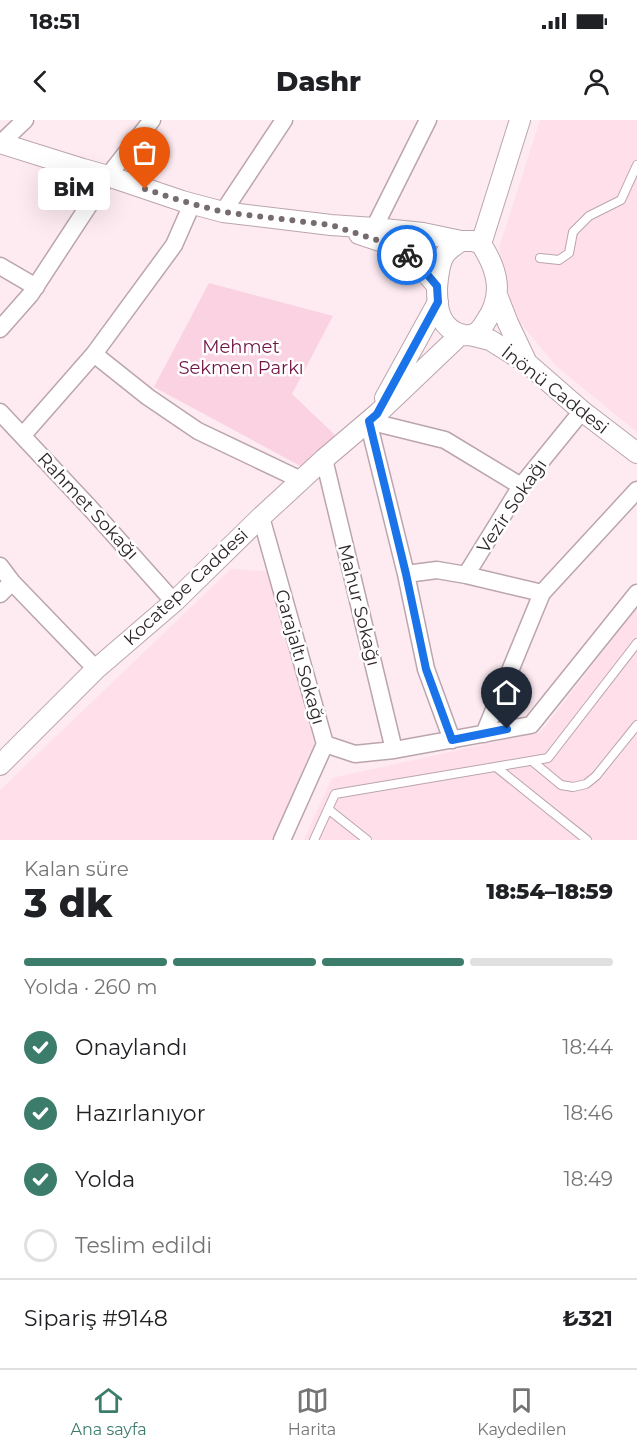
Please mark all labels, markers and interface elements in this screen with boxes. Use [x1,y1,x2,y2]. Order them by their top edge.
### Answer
text: 18:51 [30,8,81,35]
icon: back [24,65,57,98]
text: Dashr [276,65,361,98]
icon: person [580,65,613,98]
pin [119,127,170,189]
icon: bag [128,136,161,169]
callout: BİM [37,168,109,210]
text: BİM [53,177,95,201]
courier [377,225,437,285]
icon: bike [391,239,424,272]
park label: Mehmet Sekmen Parkı [178,336,304,379]
street label: İnönü Caddesi [497,341,613,439]
street label: Rahmet Sokağı [33,448,143,564]
street label: Vezir Sokağı [472,455,552,557]
street label: Kocatepe Caddesi [119,524,253,650]
street label: Mahur Sokağı [333,542,385,668]
street label: Garajaltı Sokağı [270,587,330,727]
pin [481,667,532,729]
icon: home [490,676,523,709]
text: Kalan süre [24,857,129,881]
text: 18:54–18:59 [486,878,613,905]
text: 3 dk [24,879,113,927]
text: Yolda · 260 m [24,975,158,999]
icon: check [24,1031,57,1064]
text: Onaylandı [75,1034,187,1061]
text: 18:44 [562,1035,613,1059]
icon: check [24,1097,57,1130]
text: Hazırlanıyor [75,1100,205,1127]
text: 18:46 [563,1101,613,1125]
icon: check [24,1163,57,1196]
text: Yolda [75,1166,135,1193]
text: 18:49 [564,1167,613,1191]
text: Teslim edildi [75,1232,212,1259]
text: Sipariş #9148 [24,1305,168,1332]
text: ₺321 [562,1305,613,1332]
tab: Ana sayfa [71,1384,147,1439]
tab: Harita [288,1384,336,1439]
tab: Kaydedilen [477,1384,566,1439]

